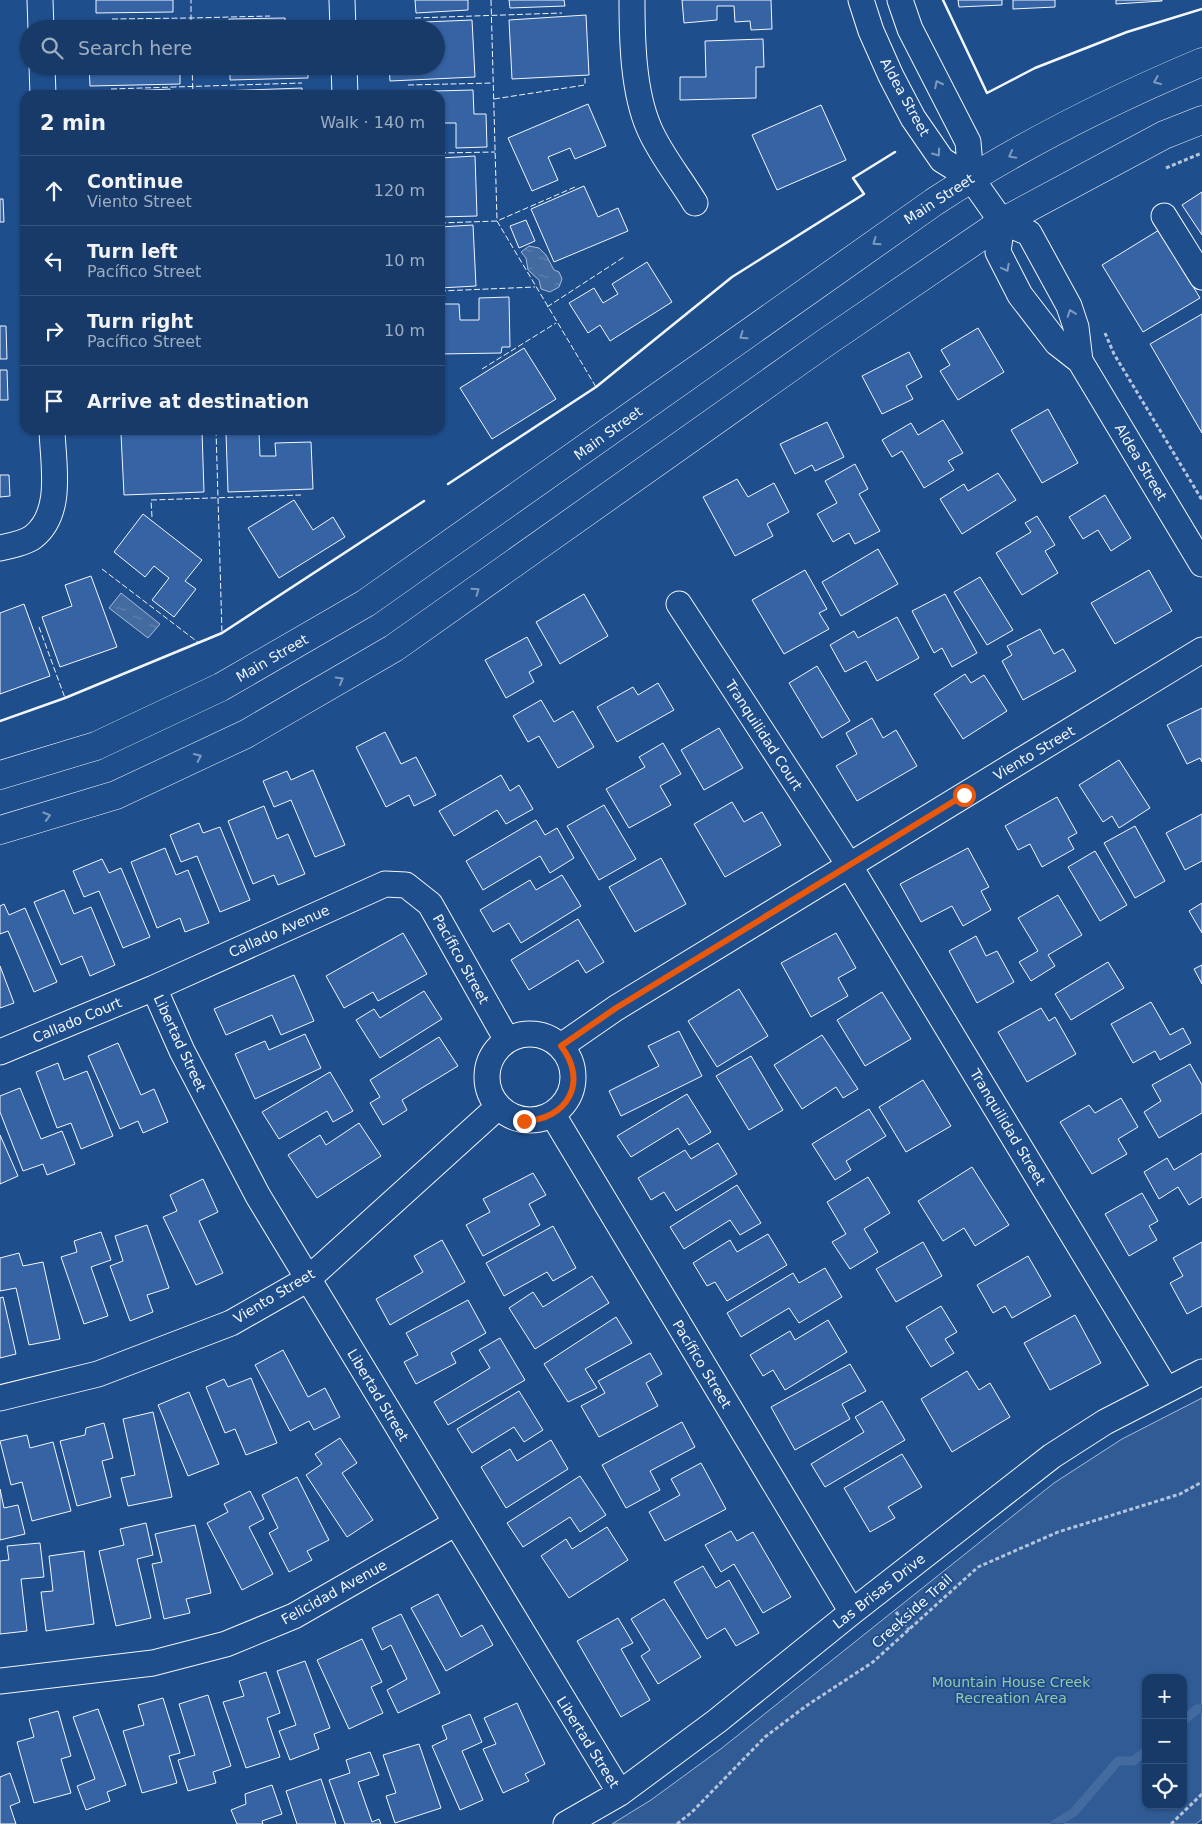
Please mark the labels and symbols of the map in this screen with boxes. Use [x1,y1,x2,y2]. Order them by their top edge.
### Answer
street label: Aldea Street [877,55,933,139]
one-way arrow [1153,75,1162,85]
one-way arrow [934,80,944,89]
one-way arrow [931,147,940,157]
one-way arrow [1009,149,1018,159]
street label: Main Street [901,170,978,228]
one-way arrow [872,236,882,245]
one-way arrow [1000,263,1010,272]
one-way arrow [1067,309,1077,318]
one-way arrow [739,330,749,339]
street label: Main Street [571,403,646,463]
street label: Aldea Street [1112,421,1170,504]
one-way arrow [471,588,480,597]
street label: Main Street [233,631,311,685]
one-way arrow [335,676,344,686]
street label: Tranquilidad Court [722,676,806,794]
street label: Viento Street [991,722,1078,783]
one-way arrow [192,753,201,763]
route start [953,784,976,807]
one-way arrow [42,812,50,822]
street label: Callado Avenue [226,902,332,960]
street label: Pacífico Street [430,911,492,1007]
street label: Libertad Street [151,992,210,1094]
street label: Callado Court [30,994,124,1046]
street label: Tranquilidad Street [967,1065,1049,1188]
route end [513,1110,536,1133]
street label: Viento Street [231,1265,318,1326]
street label: Pacífico Street [669,1317,735,1411]
street label: Libertad Street [344,1346,412,1445]
street label: Las Brisas Drive [830,1550,928,1632]
street label: Felicidad Avenue [278,1556,390,1628]
street label: Creekside Trail [869,1571,955,1651]
park label: Mountain House Creek Recreation Area [932,1674,1091,1706]
street label: Libertad Street [553,1693,623,1791]

